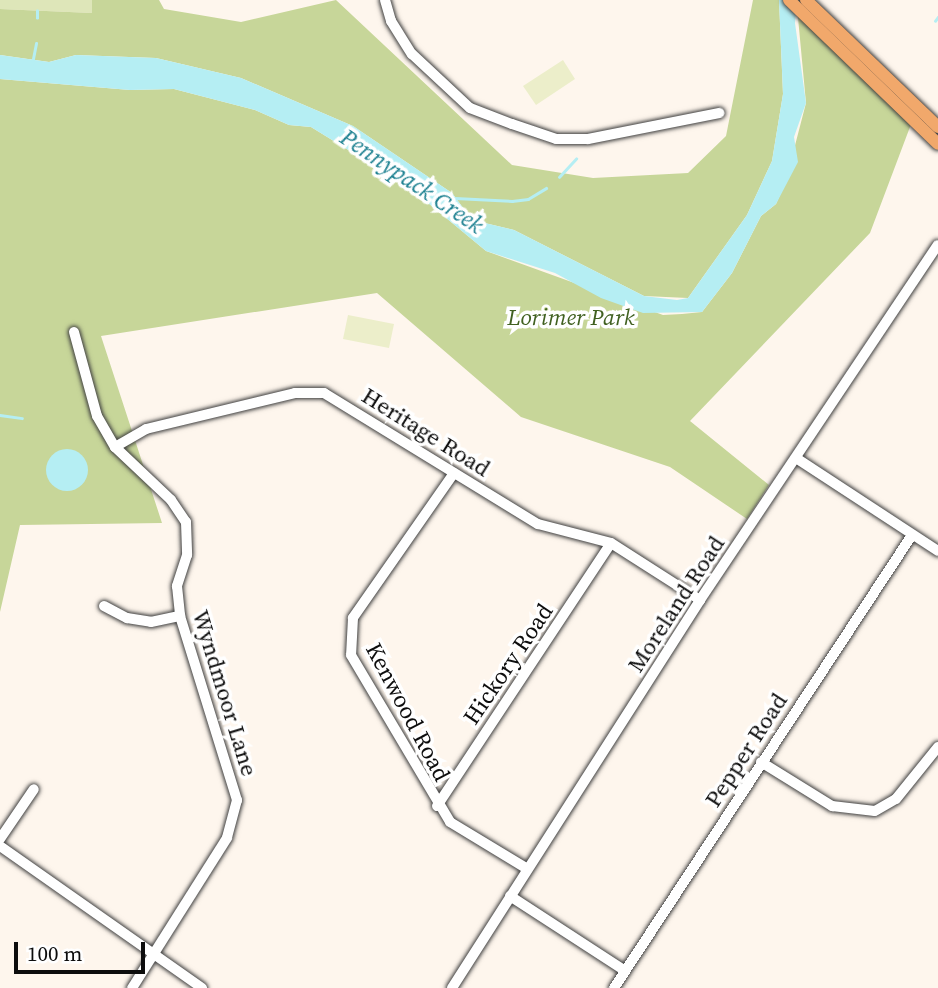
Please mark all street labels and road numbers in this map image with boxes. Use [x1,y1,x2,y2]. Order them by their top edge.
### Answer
street label: Heritage Road [357,382,495,482]
street label: Moreland Road [622,531,730,677]
street label: Hickory Road [457,598,559,730]
street label: Wyndmoor Lane [187,607,263,779]
street label: Kenwood Road [360,638,456,786]
street label: Pepper Road [699,688,793,812]

